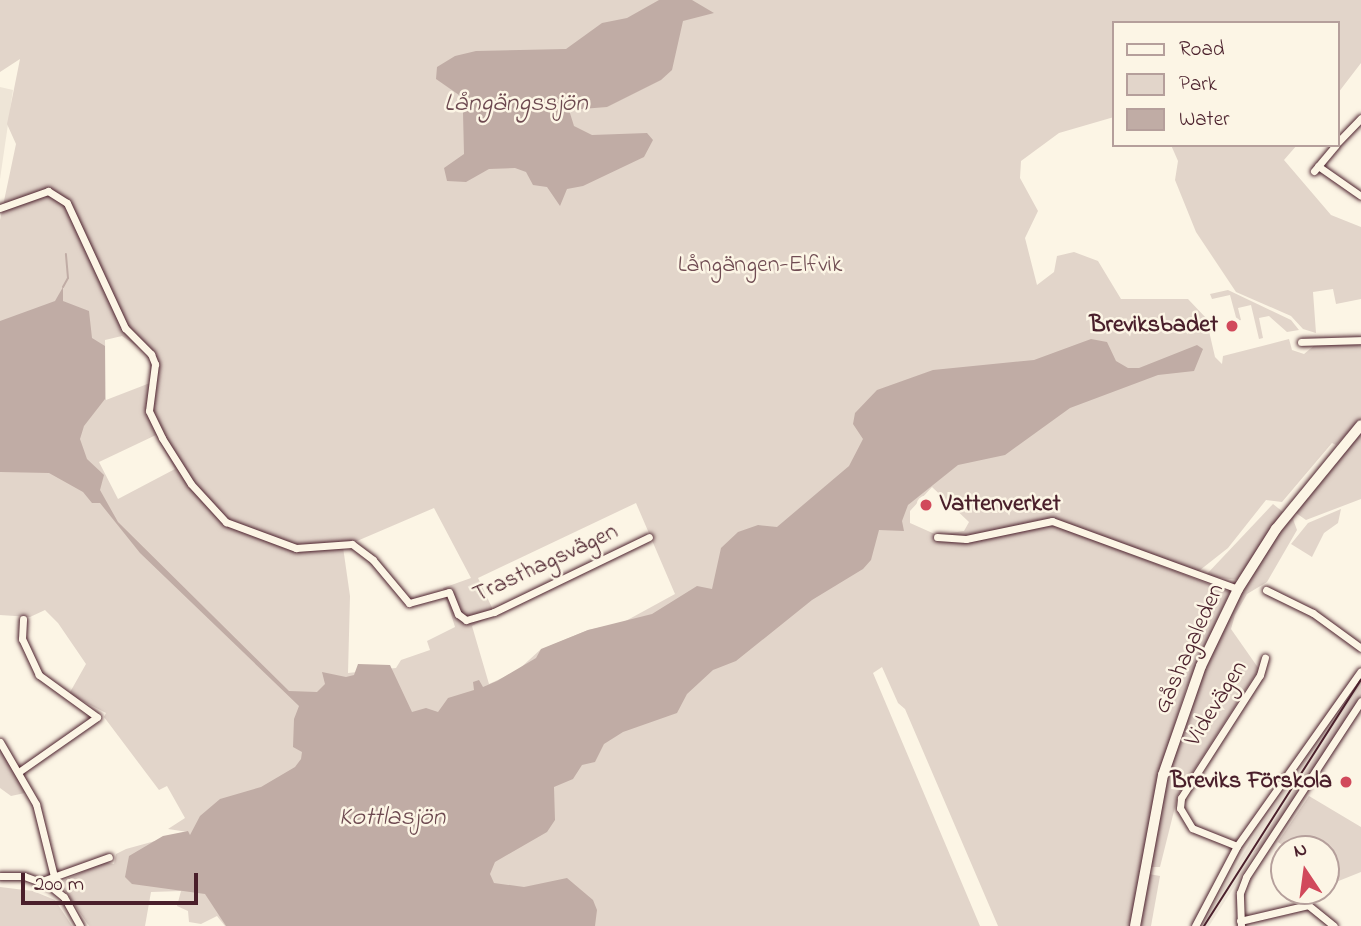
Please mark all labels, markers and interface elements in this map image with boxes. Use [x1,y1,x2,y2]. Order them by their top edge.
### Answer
legend [1112,21,1340,147]
text: Road [1179,35,1225,65]
text: Park [1179,70,1217,100]
water label: Långängssjön [444,89,588,121]
text: Water [1179,105,1230,135]
park label: Långängen-Elfvik [678,252,842,280]
place label: Breviksbadet [1089,312,1218,340]
marker: Breviksbadet [1224,318,1240,334]
place label: Vattenverket [940,491,1060,519]
marker: Vattenverket [918,497,934,513]
street label: Trasthagsvägen [469,518,623,610]
street label: Gåshagaleden [1149,580,1231,718]
street label: Videvägen [1179,656,1255,752]
place label: Breviks Förskola [1171,768,1332,796]
marker: Breviks Förskola [1338,774,1354,790]
water label: Kottlasjön [339,803,445,835]
north arrow [1270,835,1340,905]
text: N [1291,836,1310,866]
scale bar [24,860,201,904]
text: 200 m [34,870,84,900]

